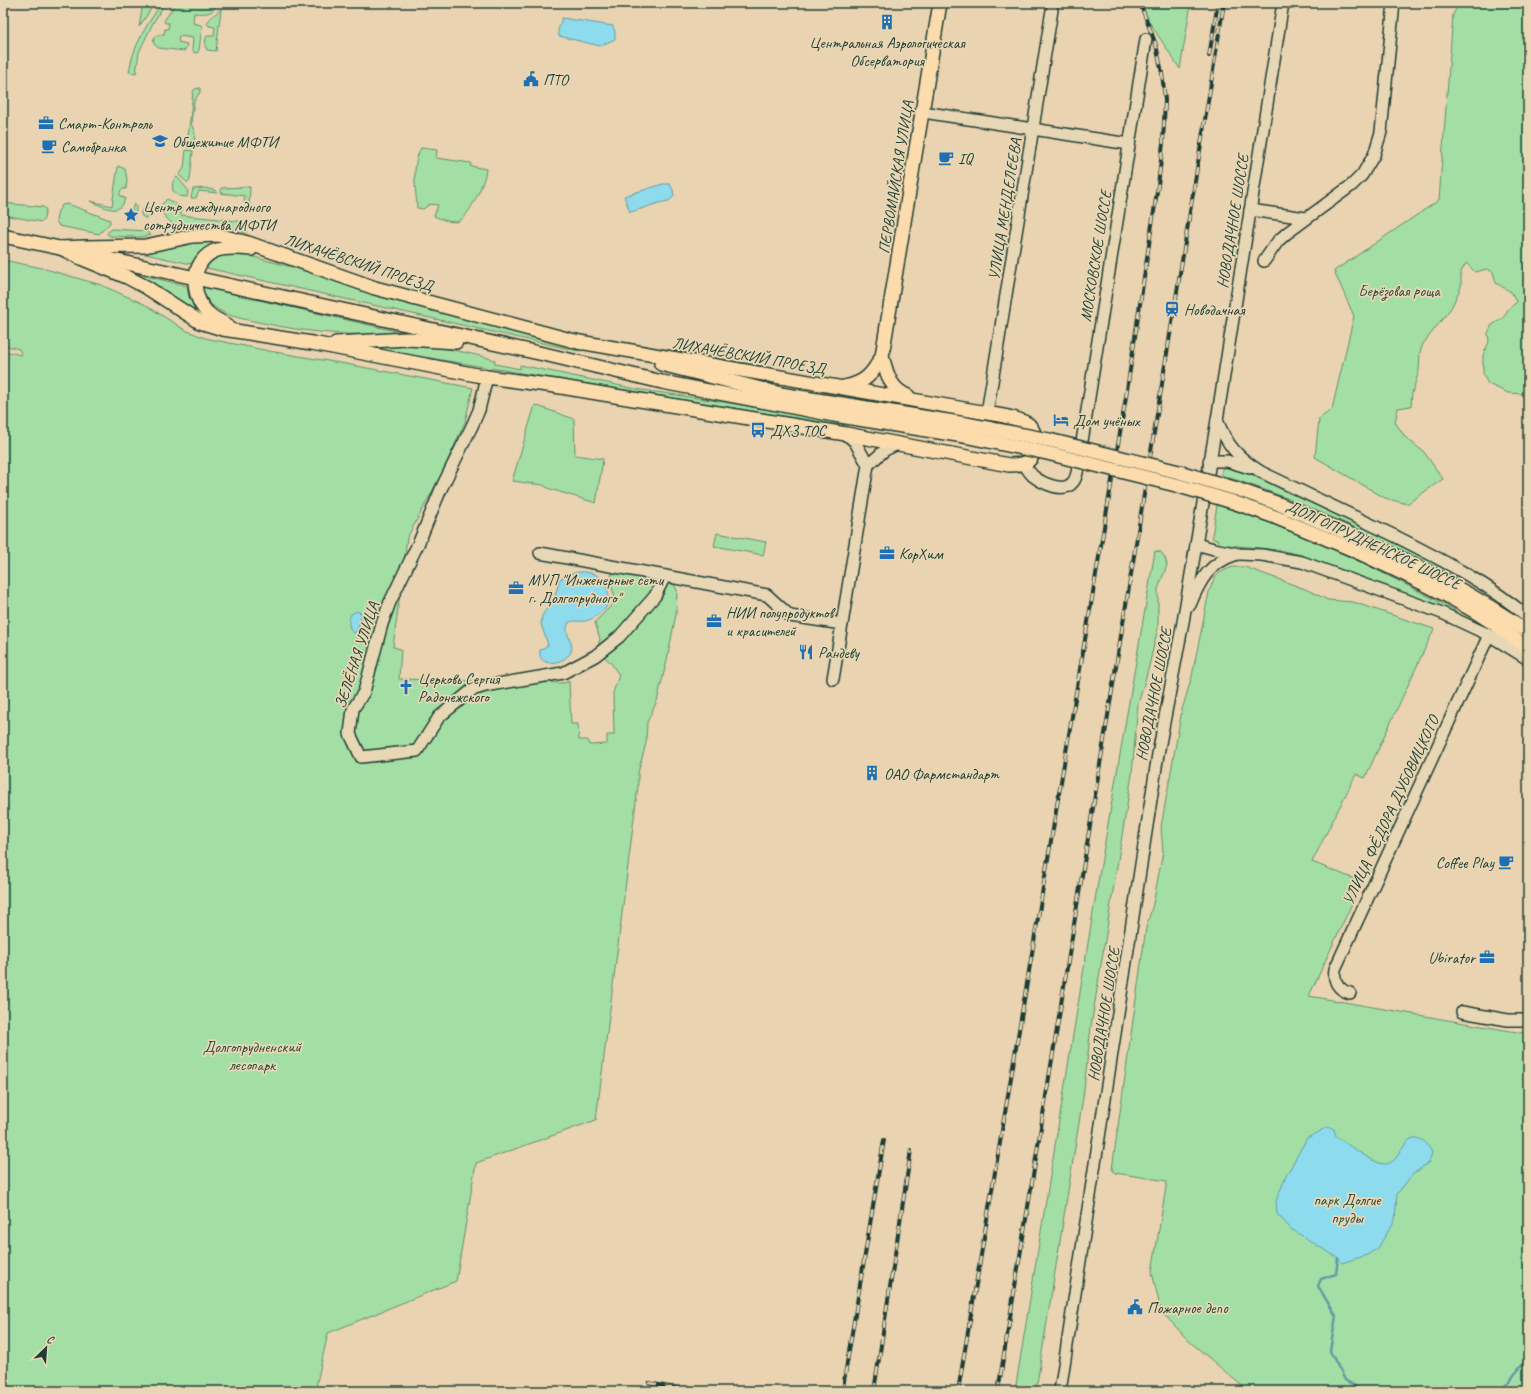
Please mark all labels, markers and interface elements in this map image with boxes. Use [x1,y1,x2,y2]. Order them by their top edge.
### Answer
building icon: Центральная Аэрологическая Обсерватория [878,13,896,31]
place label: Центральная Аэрологическая Обсерватория [809,33,966,71]
public building icon: ПТО [522,70,540,88]
place label: ПТО [543,70,570,90]
street label: ПЕРВОМАЙСКАЯ УЛИЦА [874,98,918,255]
office icon: Смарт-Контроль [37,114,55,132]
place label: Смарт-Контроль [58,114,154,134]
school or university icon: Общежитие МФТИ [151,132,169,150]
place label: Общежитие МФТИ [172,132,281,152]
street label: УЛИЦА МЕНДЕЛЕЕВА [984,136,1026,281]
cafe icon: Самобранка [40,137,58,155]
place label: Самобранка [61,137,127,157]
cafe icon: IQ [937,149,955,167]
place label: IQ [958,149,974,169]
street label: НОВОДАЧНОЕ ШОССЕ [1213,151,1254,289]
street label: МОСКОВСКОЕ ШОССЕ [1076,187,1117,323]
place label: Центр международного сотрудничества МФТИ [143,197,278,235]
place icon: Центр международного сотрудничества МФТИ [122,206,140,224]
street label: ЛИХАЧЁВСКИЙ ПРОЕЗД [282,230,437,297]
park label: Берёзовая роща [1358,281,1441,301]
station icon: Новодачная [1163,300,1181,318]
place label: Новодачная [1184,300,1246,320]
street label: ЛИХАЧЁВСКИЙ ПРОЕЗД [671,333,828,380]
hotel icon: Дом учёных [1052,411,1070,429]
place label: Дом учёных [1073,411,1141,431]
bus stop icon: ДХЗ ТОС [749,421,767,439]
place label: ДХЗ ТОС [770,421,828,441]
street label: ДОЛГОПРУДНЕНСКОЕ ШОССЕ [1283,496,1466,595]
office icon: КорХим [878,544,896,562]
place label: КорХим [899,544,944,564]
place label: МУП "Инженерные сети г. Долгопрудного" [528,570,665,608]
office icon: МУП "Инженерные сети г. Долгопрудного" [507,579,525,597]
street label: ЗЕЛЁНАЯ УЛИЦА [330,599,384,711]
place label: НИИ полупродуктов и красителей [726,603,836,641]
office icon: НИИ полупродуктов и красителей [705,612,723,630]
street label: НОВОДАЧНОЕ ШОССЕ [1131,624,1177,762]
restaurant icon: Рандеву [797,643,815,661]
place label: Рандеву [818,643,861,663]
place label: Церковь Сергия Радонежского [418,669,500,707]
church icon: Церковь Сергия Радонежского [397,678,415,696]
street label: УЛИЦА ФЁДОРА ДУБОВИЦКОГО [1338,711,1444,908]
building icon: ОАО Фармстандарт [863,764,881,782]
place label: ОАО Фармстандарт [884,764,1000,784]
place label: Coffee Play [1436,853,1496,873]
cafe icon: Coffee Play [1497,853,1515,871]
street label: НОВОДАЧНОЕ ШОССЕ [1084,944,1125,1082]
place label: Ubirator [1428,948,1477,968]
office icon: Ubirator [1478,948,1496,966]
park label: Долгопрудненский лесопарк [203,1037,303,1075]
park label: парк Долгие пруды [1314,1190,1382,1228]
public building icon: Пожарное депо [1126,1298,1144,1316]
place label: Пожарное депо [1147,1298,1229,1318]
north arrow [26,1328,66,1368]
text: С [45,1331,57,1347]

